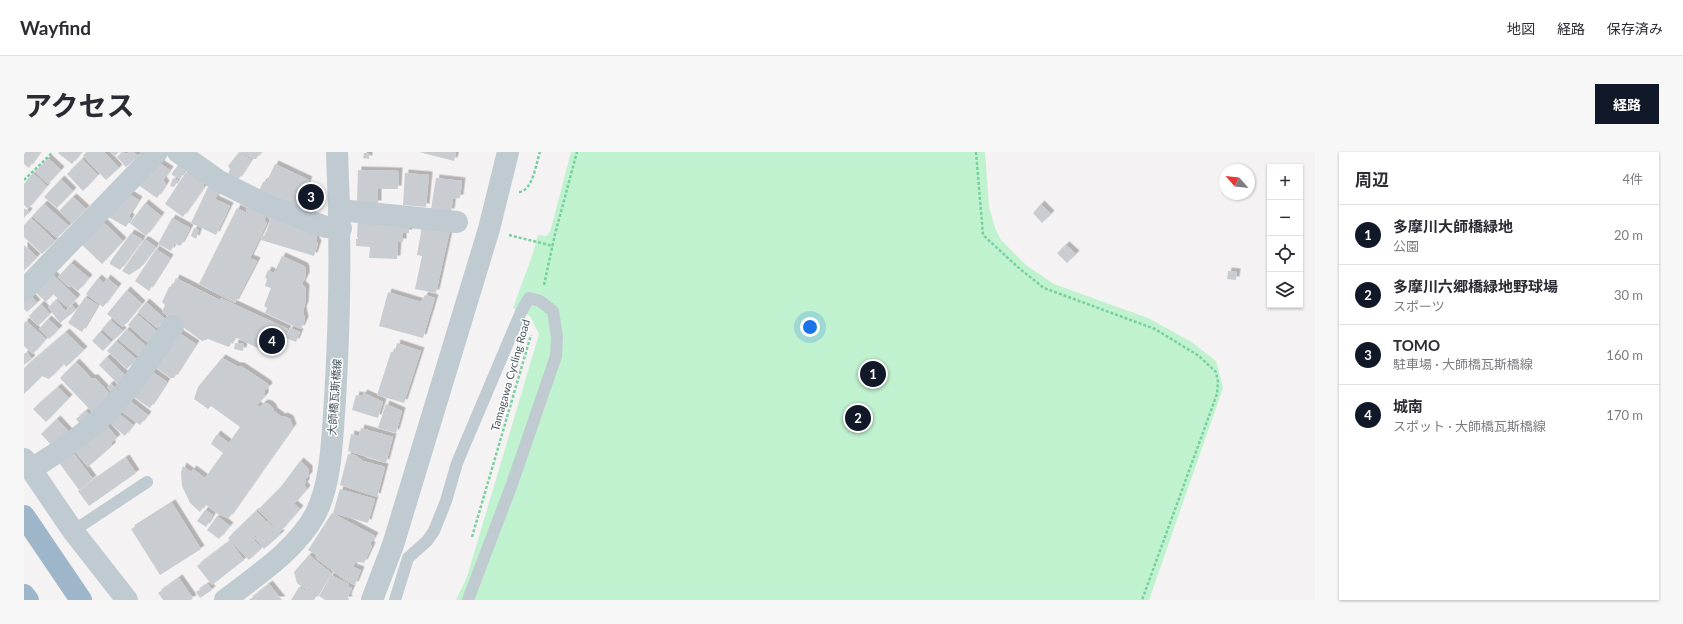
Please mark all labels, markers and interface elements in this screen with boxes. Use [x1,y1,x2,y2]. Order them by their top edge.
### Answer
text: Wayfind [20,16,91,39]
text: 地図 [1507,20,1535,37]
text: 経路 [1557,20,1585,37]
text: 保存済み [1607,20,1663,37]
button: 経路 [1595,84,1659,124]
text: アクセス [24,88,135,122]
north arrow [1219,164,1255,200]
map controls [1267,164,1303,308]
button: + [1267,164,1303,200]
text: 周辺 [1355,169,1389,190]
text: 4件 [1622,171,1643,187]
pin: 3 [298,182,324,212]
button: − [1267,200,1303,236]
text: 多摩川大師橋緑地 [1393,217,1513,235]
text: 1 [1364,227,1372,243]
text: 20 m [1614,227,1643,243]
button: locate [1267,236,1303,272]
text: 公園 [1393,238,1419,254]
button: layers [1267,272,1303,308]
text: 多摩川六郷橋緑地野球場 [1393,277,1558,295]
text: 2 [1364,287,1372,303]
text: 30 m [1614,287,1643,303]
text: スポーツ [1393,298,1445,314]
your location [800,317,820,337]
street label: Tamagawa Cycling Road [488,318,532,432]
pin: 4 [259,326,285,356]
text: TOMO [1393,336,1440,354]
text: 3 [1364,347,1372,363]
text: 160 m [1606,347,1643,363]
text: 駐車場 · 大師橋瓦斯橋線 [1393,356,1533,372]
street label: 大師橋瓦斯橋線 [325,358,343,436]
pin: 1 [860,359,886,389]
text: 城南 [1393,397,1423,415]
pin: 2 [845,403,871,433]
text: 4 [1364,407,1372,423]
text: 170 m [1606,407,1643,423]
text: スポット · 大師橋瓦斯橋線 [1393,418,1546,434]

